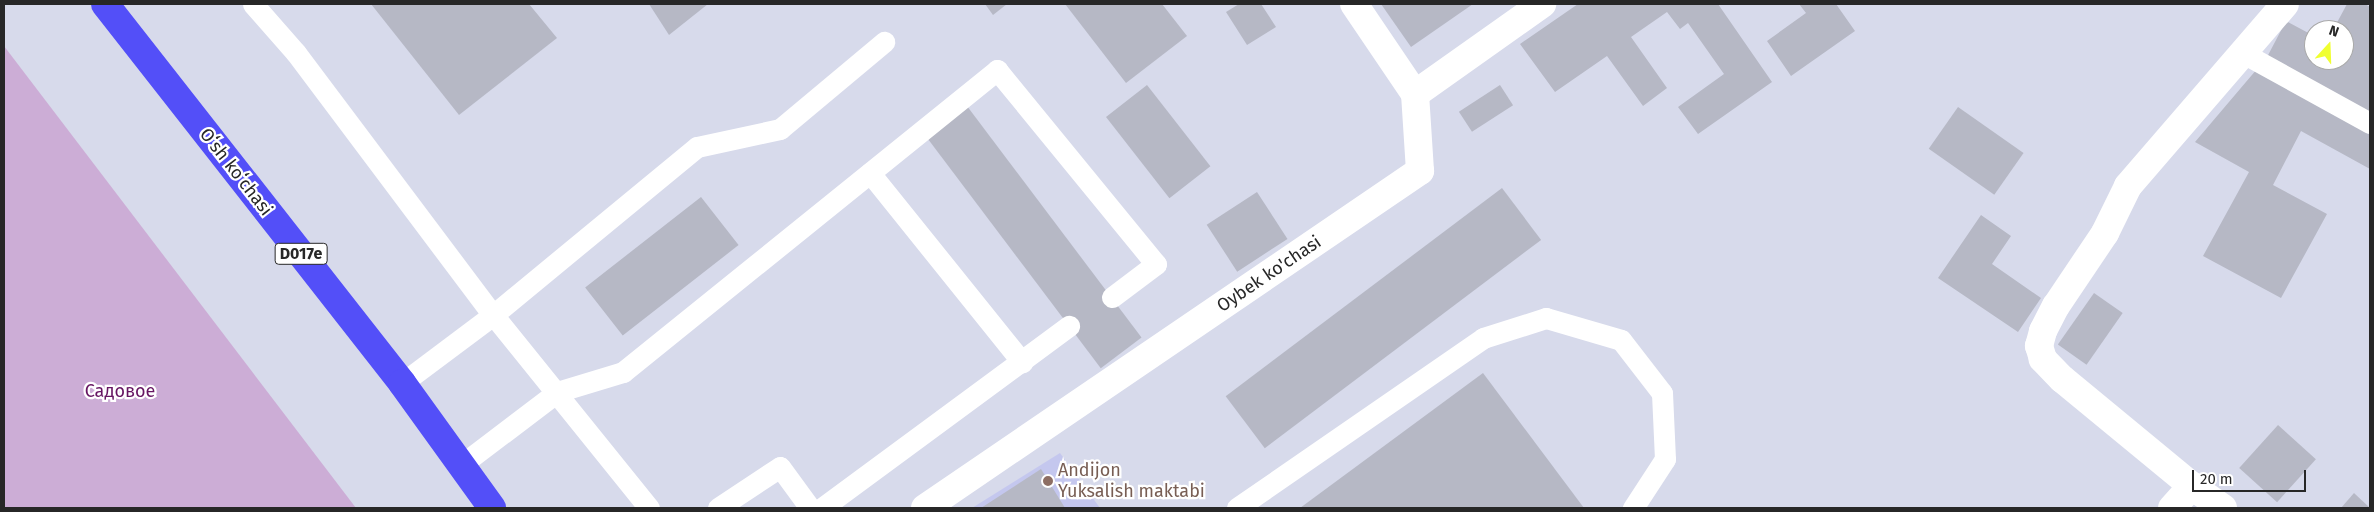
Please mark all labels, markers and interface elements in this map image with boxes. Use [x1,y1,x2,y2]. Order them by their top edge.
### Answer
north arrow [2304,20,2354,70]
text: N [2327,22,2341,41]
street label: Oʻsh koʻchasi [195,124,277,220]
street label: Oybek ko'chasi [1213,231,1325,317]
road number: D017e [274,240,328,268]
park label: Садовое [85,380,155,402]
place label: Andijon Yuksalish maktabi [1058,460,1205,502]
scale bar [2194,460,2308,492]
text: 20 m [2200,470,2233,488]
marker: Andijon Yuksalish maktabi [1042,475,1054,487]

